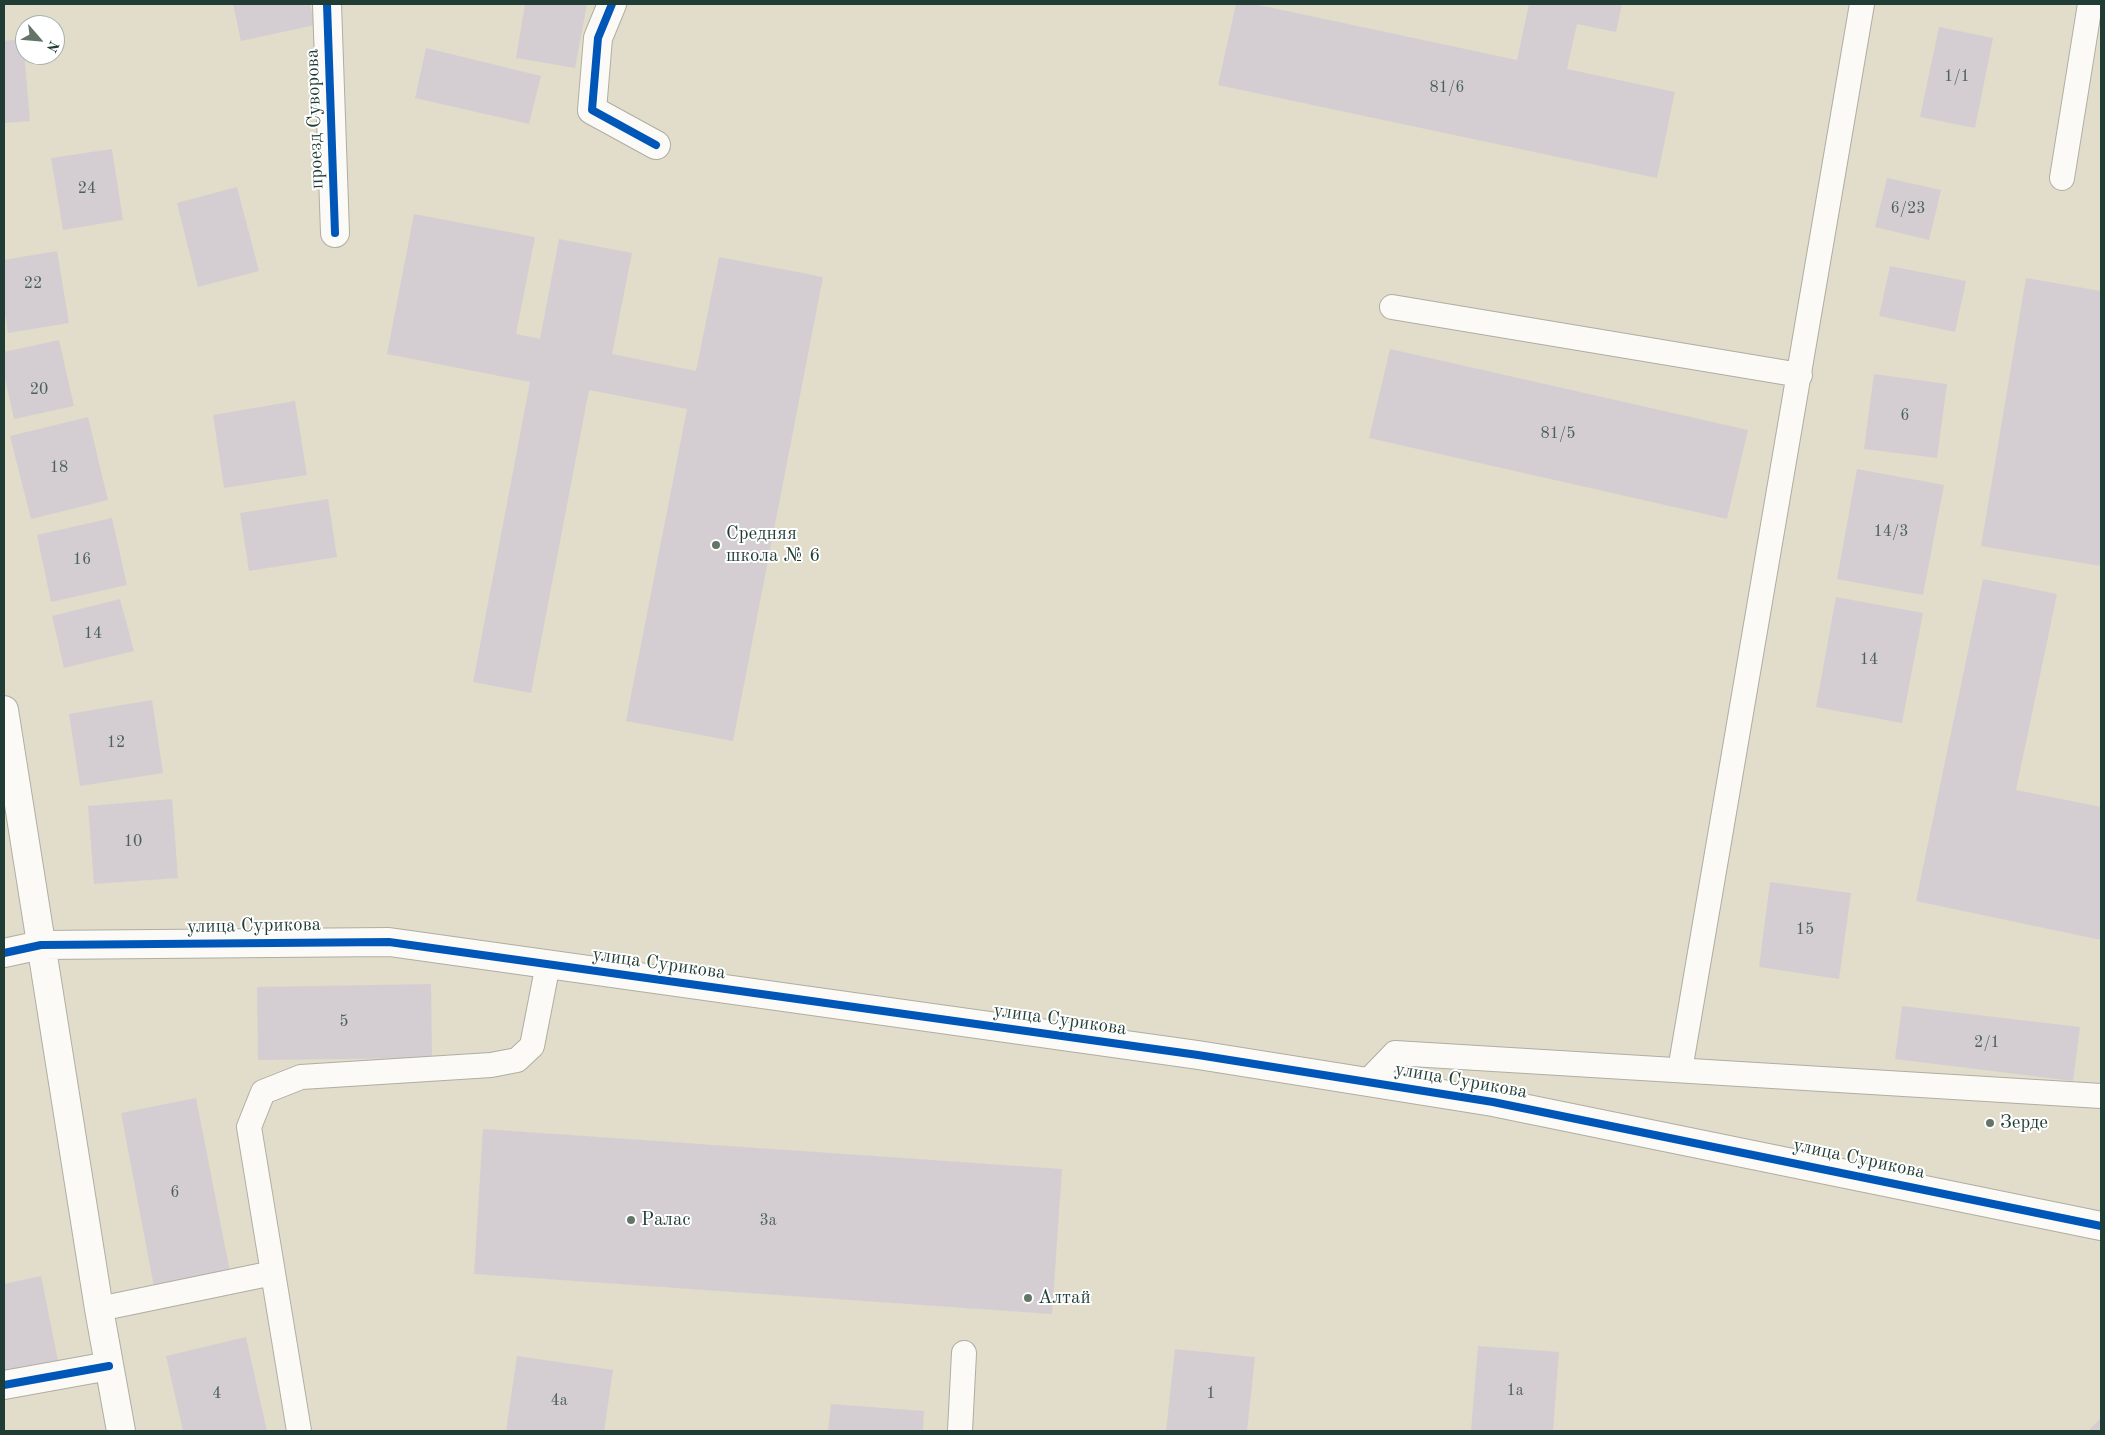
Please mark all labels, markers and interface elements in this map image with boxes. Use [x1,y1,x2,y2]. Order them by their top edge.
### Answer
north arrow [15,15,65,65]
text: N [44,38,61,54]
street label: проезд Суворова [301,48,329,190]
house number: 1/1 [1944,67,1970,87]
house number: 81/6 [1429,78,1465,98]
house number: 24 [78,179,96,199]
house number: 6/23 [1890,199,1926,219]
house number: 22 [24,274,42,294]
house number: 20 [30,380,48,400]
house number: 6 [1900,406,1910,426]
house number: 81/5 [1540,424,1576,444]
house number: 18 [50,458,68,478]
house number: 14/3 [1873,522,1909,542]
place label: Средняя школа № 6 [726,523,820,567]
marker: Средняя школа № 6 [710,539,722,551]
house number: 16 [73,550,91,570]
house number: 14 [84,624,102,644]
house number: 14 [1860,650,1878,670]
house number: 12 [107,733,125,753]
house number: 10 [124,832,142,852]
street label: улица Сурикова [187,913,321,939]
house number: 15 [1796,920,1814,940]
street label: улица Сурикова [591,943,727,985]
street label: улица Сурикова [992,999,1128,1041]
house number: 5 [339,1012,349,1032]
house number: 2/1 [1974,1033,2000,1053]
street label: улица Сурикова [1393,1058,1529,1104]
place label: Зерде [2000,1112,2048,1134]
marker: Зерде [1984,1117,1996,1129]
street label: улица Сурикова [1791,1134,1927,1184]
house number: 6 [170,1183,180,1203]
place label: Ралас [641,1209,691,1231]
house number: 3а [759,1211,777,1231]
marker: Ралас [625,1214,637,1226]
place label: Алтай [1038,1287,1091,1309]
marker: Алтай [1022,1292,1034,1304]
house number: 1а [1506,1381,1524,1401]
house number: 4 [212,1384,222,1404]
house number: 1 [1206,1384,1216,1404]
house number: 4а [550,1391,568,1411]

